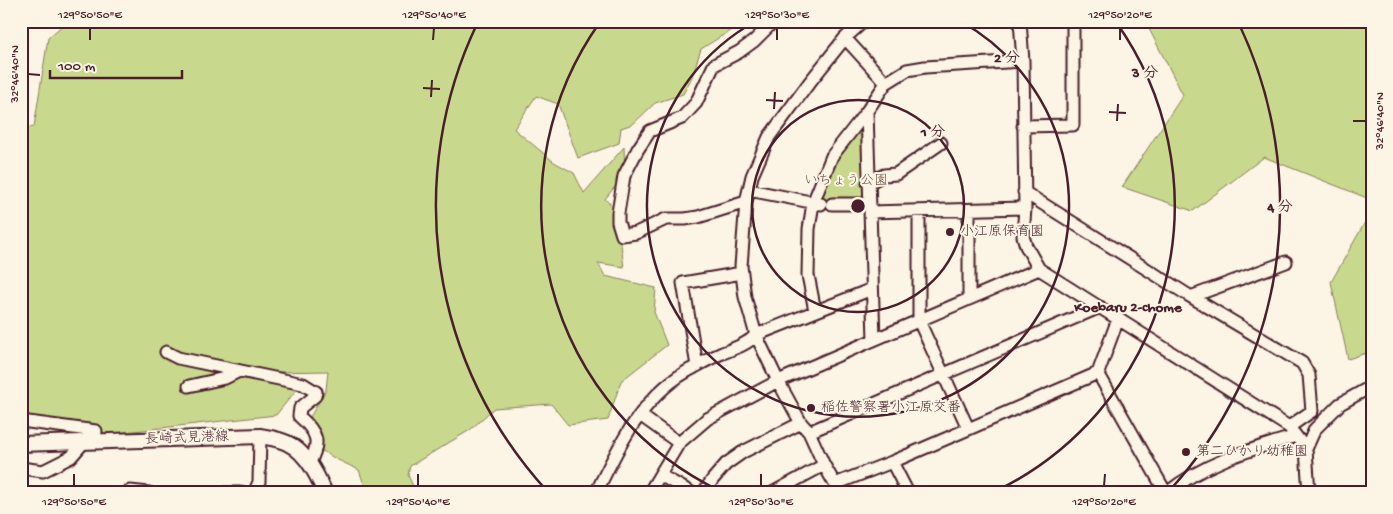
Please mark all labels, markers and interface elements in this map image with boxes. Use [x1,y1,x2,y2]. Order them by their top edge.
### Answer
text: 129°50'50"E [57,9,122,23]
text: 129°50'40"E [401,9,466,23]
text: 129°50'30"E [744,9,809,23]
text: 129°50'20"E [1087,9,1152,23]
text: 32°46'40"N [9,45,23,104]
scale bar [50,48,182,80]
text: 2 分 [994,50,1020,68]
text: 100 m [57,58,96,76]
text: 3 分 [1131,65,1158,83]
text: 32°46'40"N [1374,92,1388,151]
text: 1 分 [920,124,945,142]
park label: いちょう公園 [804,173,888,190]
centre of rings [849,197,867,215]
text: 4 分 [1266,199,1293,217]
place label: 小江原保育園 [960,224,1044,241]
marker: 小江原保育園 [944,226,956,238]
district label: Koebaru 2-chome [1073,299,1183,317]
place label: 稲佐警察署小江原交番 [821,400,961,417]
marker: 稲佐警察署小江原交番 [805,402,817,414]
street label: 長崎式見港線 [145,429,229,449]
place label: 第二ひかり幼稚園 [1196,444,1308,461]
marker: 第二ひかり幼稚園 [1180,446,1192,458]
text: 129°50'50"E [41,496,106,510]
text: 129°50'40"E [385,496,450,510]
text: 129°50'30"E [728,496,793,510]
text: 129°50'20"E [1071,496,1136,510]

